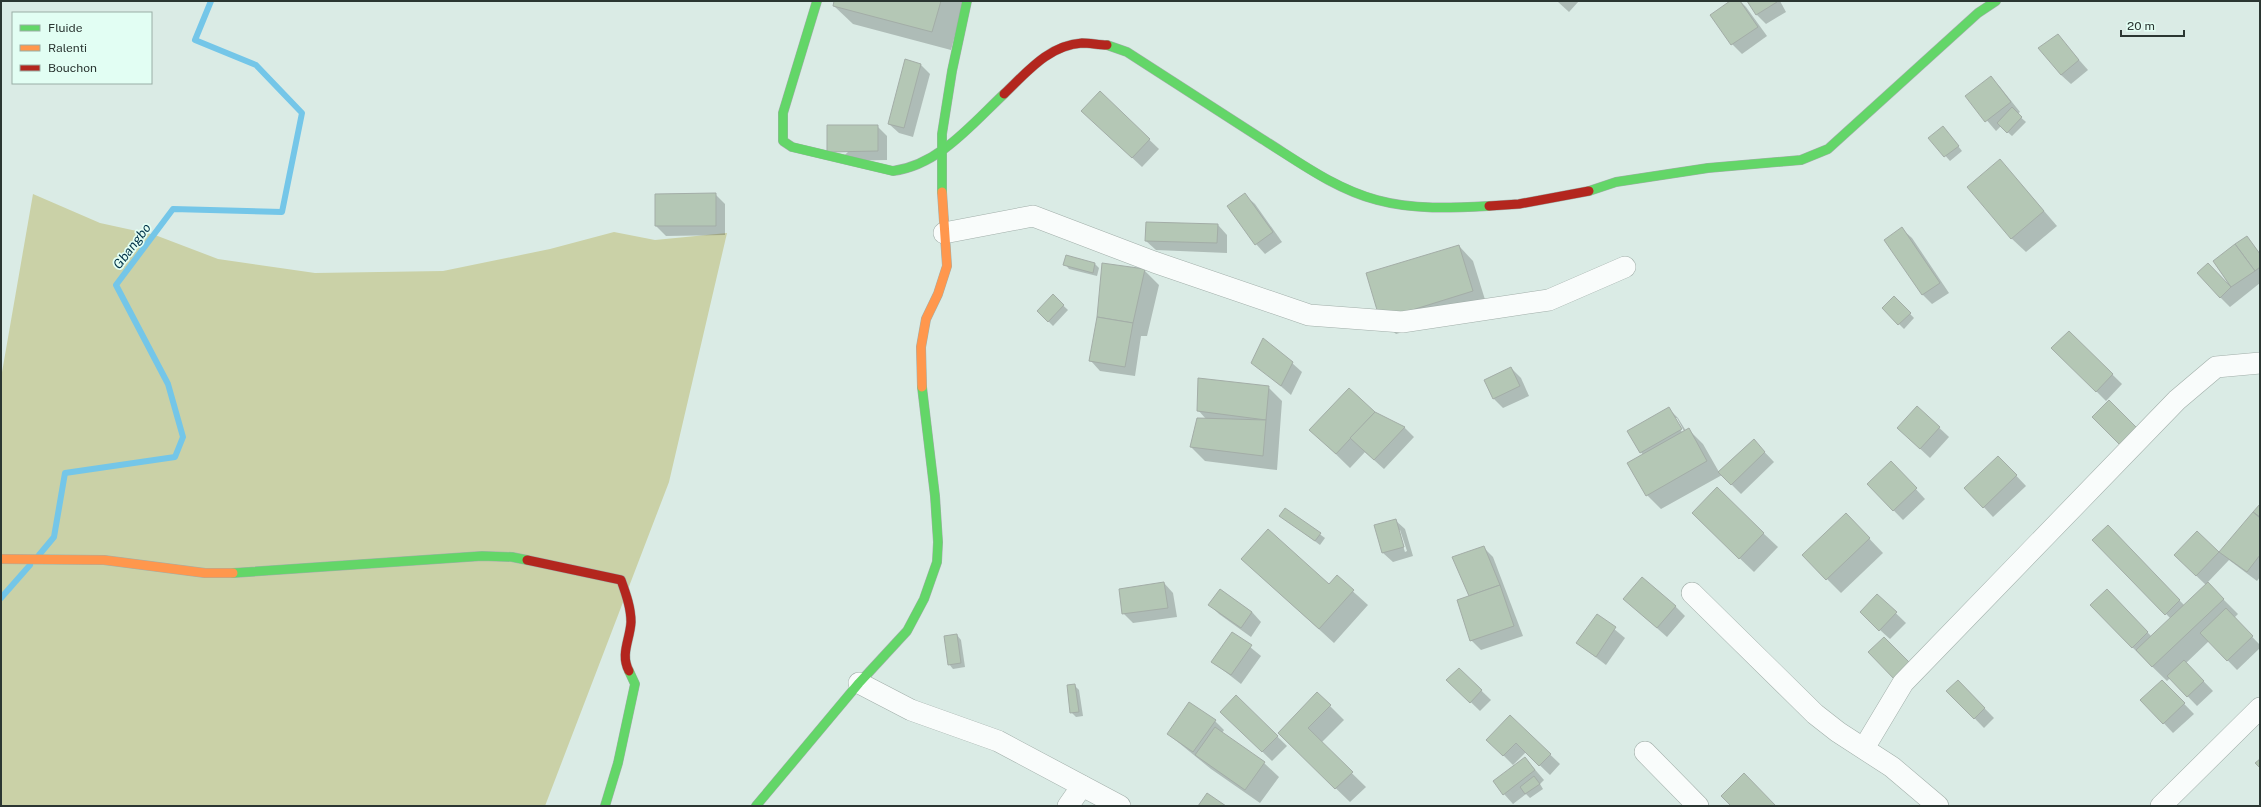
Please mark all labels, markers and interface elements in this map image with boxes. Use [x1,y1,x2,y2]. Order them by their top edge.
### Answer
legend [12,12,152,84]
scale bar [2121,12,2184,38]
text: 20 m [2127,19,2155,33]
text: Fluide [48,21,83,35]
text: Ralenti [48,41,87,55]
text: Bouchon [48,61,97,75]
water label: Gbangbo [110,220,154,272]

